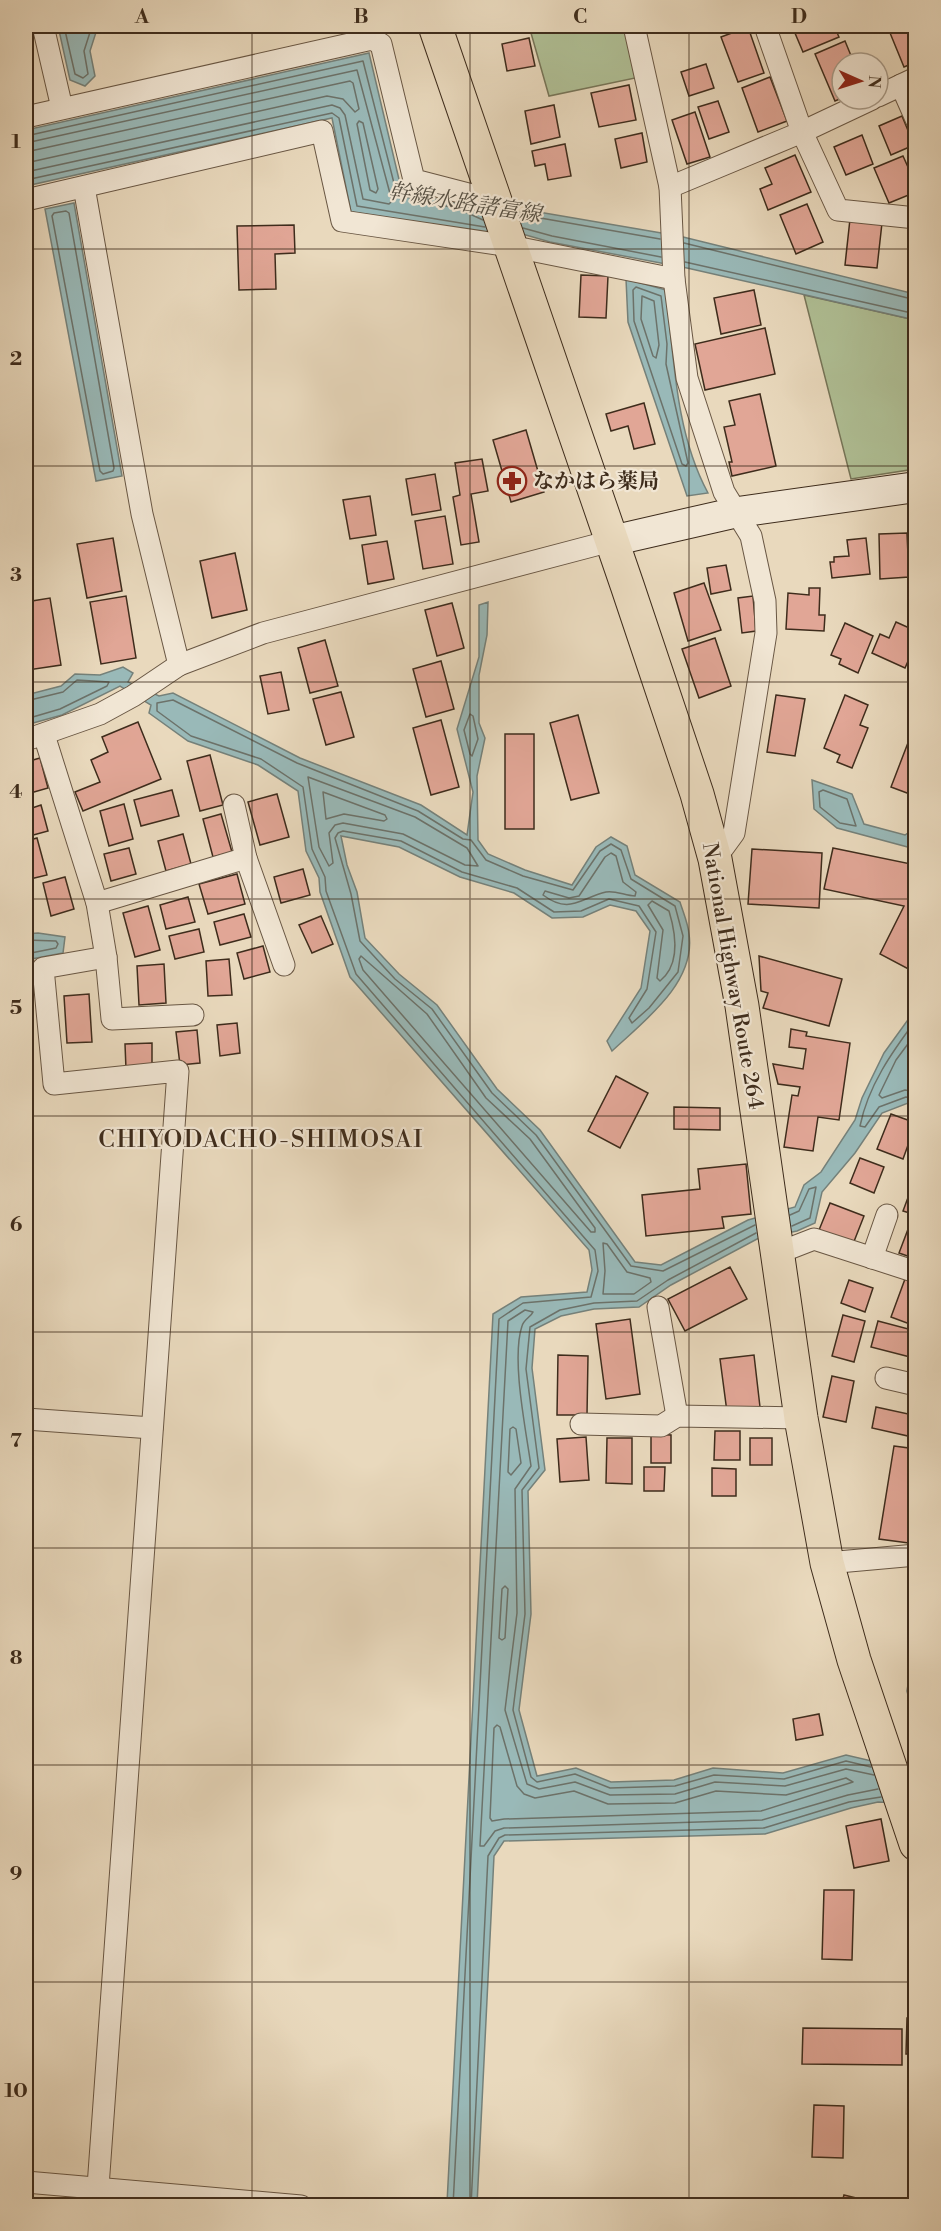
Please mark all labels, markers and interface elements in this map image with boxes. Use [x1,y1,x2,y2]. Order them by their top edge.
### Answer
text: A [134,5,150,30]
text: B [353,5,369,30]
text: C [573,5,587,30]
text: D [791,5,807,30]
north arrow [830,51,890,111]
text: N [864,75,884,89]
text: 1 [11,130,21,155]
water label: 幹線水路諸富線 [387,178,546,229]
text: 2 [10,347,22,372]
pharmacy icon: なかはら薬局 [496,465,528,497]
place label: なかはら薬局 [533,469,659,495]
text: 3 [10,563,22,588]
text: 4 [9,780,23,805]
street label: National Highway Route 264 [696,841,768,1112]
text: 5 [10,996,22,1021]
district label: CHIYODACHO-SHIMOSAI [98,1125,424,1155]
text: 6 [10,1213,23,1238]
text: 7 [10,1429,22,1454]
text: 8 [10,1646,23,1671]
text: 9 [10,1862,22,1887]
text: 10 [4,2079,28,2104]

